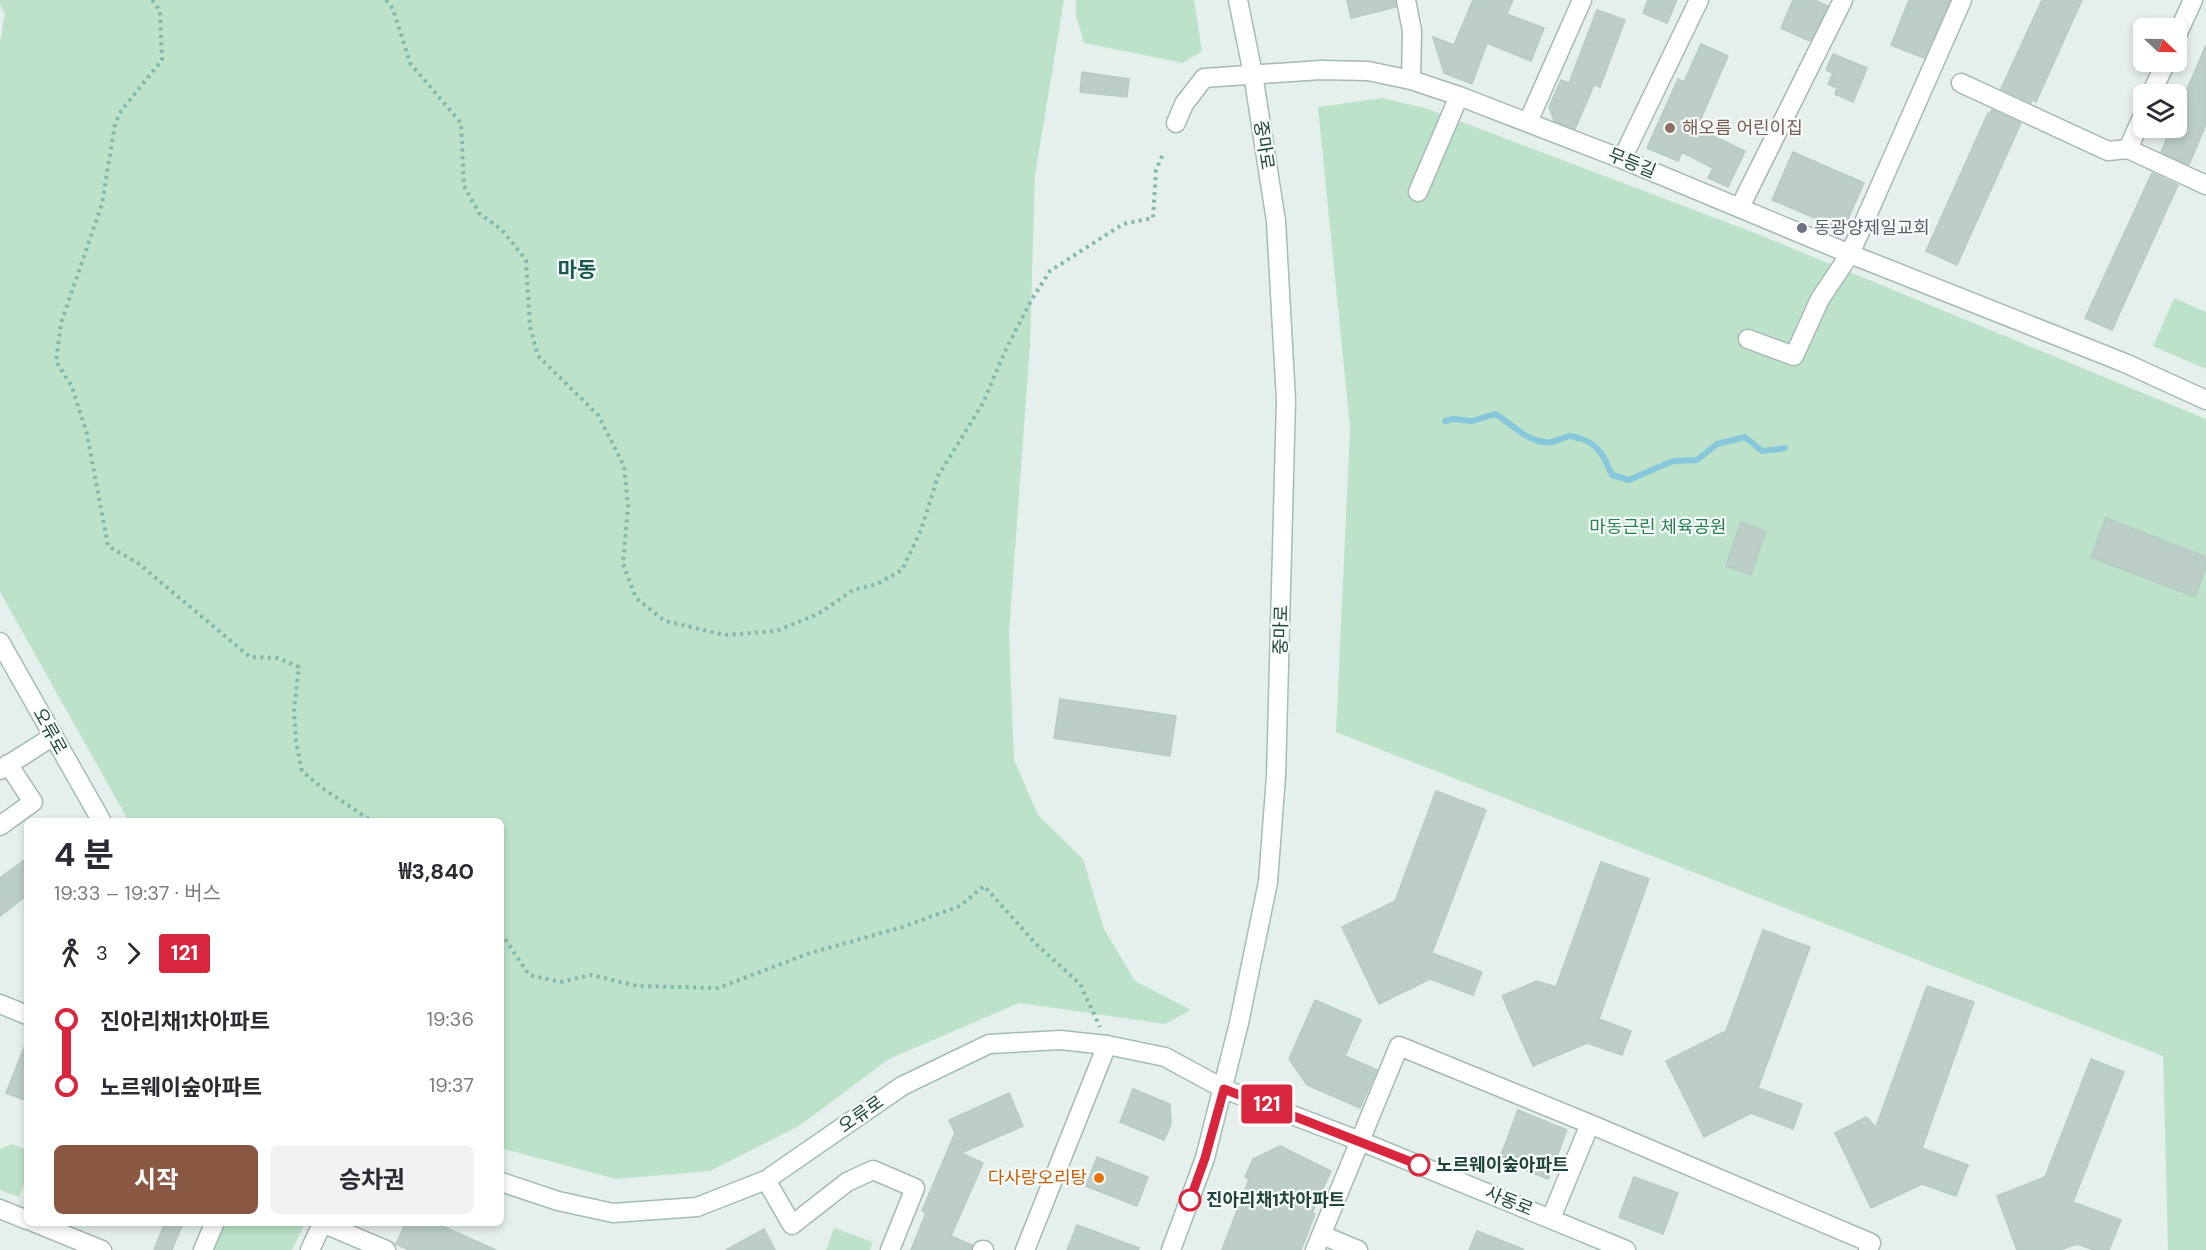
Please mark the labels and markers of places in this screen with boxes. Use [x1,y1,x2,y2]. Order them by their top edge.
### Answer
place label: 해오름 어린이집 [1682,116,1803,140]
marker: 해오름 어린이집 [1663,121,1677,135]
place label: 동광양제일교회 [1814,216,1930,240]
marker: 동광양제일교회 [1795,221,1809,235]
place label: 노르웨이숲아파트 [1436,1153,1568,1177]
marker: 노르웨이숲아파트 [1408,1154,1430,1176]
place label: 다사랑오리탕 [988,1166,1087,1190]
marker: 다사랑오리탕 [1092,1171,1106,1185]
place label: 진아리채1차아파트 [1206,1188,1345,1212]
marker: 진아리채1차아파트 [1179,1189,1201,1211]

